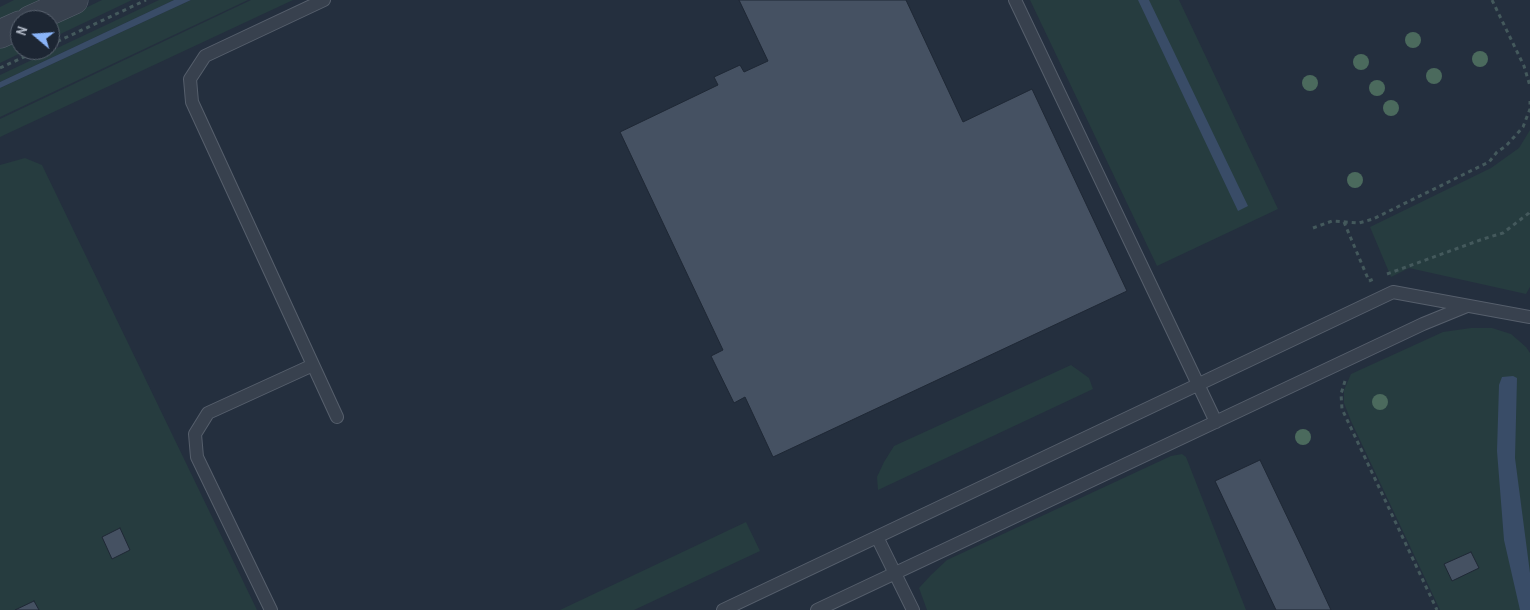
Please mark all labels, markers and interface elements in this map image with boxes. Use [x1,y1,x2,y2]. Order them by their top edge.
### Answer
north arrow [10,10,60,60]
text: N [12,24,32,37]

